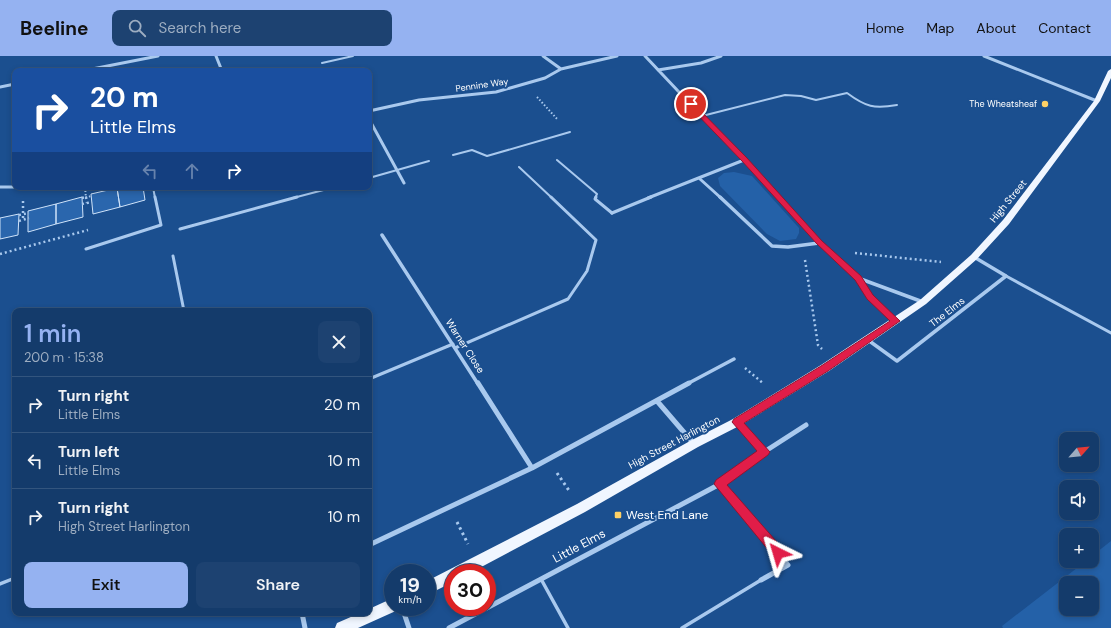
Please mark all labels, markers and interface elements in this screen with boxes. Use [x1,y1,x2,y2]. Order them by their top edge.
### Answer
search box [112,10,392,46]
text: Beeline [20,16,88,41]
icon: search [126,17,148,39]
text: Search here [158,18,241,38]
text: Home [866,19,904,37]
text: Map [926,19,954,37]
text: About [976,19,1016,37]
text: Contact [1038,19,1091,37]
street label: Pennine Way [455,75,509,95]
text: 20 m [90,79,159,116]
icon: right [24,84,76,136]
pin [674,87,708,121]
icon: arrive [680,93,702,115]
place label: The Wheatsheaf [969,98,1037,110]
marker: The Wheatsheaf [1040,99,1050,109]
text: Little Elms [90,115,176,139]
icon: left [139,160,161,182]
icon: ahead [181,160,203,182]
icon: right [223,160,245,182]
street label: High Street [987,177,1029,225]
street label: The Elms [927,294,967,330]
street label: Warner Close [443,316,488,376]
text: 1 min [24,318,81,349]
button: close [318,321,360,363]
text: 200 m · 15:38 [24,349,104,366]
text: Turn right [58,386,129,406]
icon: right [24,394,46,416]
text: 20 m [324,395,360,415]
text: Little Elms [58,406,120,423]
street label: High Street Harlington [626,412,722,472]
north arrow [1059,432,1099,472]
map controls [1059,432,1099,616]
text: Turn left [58,442,119,462]
icon: left [24,450,46,472]
text: 10 m [328,451,360,471]
text: Little Elms [58,462,120,479]
button: sound [1059,480,1099,520]
text: Turn right [58,498,129,518]
icon: right [24,506,46,528]
text: 10 m [328,507,360,527]
place label: West End Lane [626,507,709,523]
marker: West End Lane [613,510,623,520]
text: High Street Harlington [58,518,190,535]
street label: Little Elms [550,525,608,567]
button: + [1059,528,1099,568]
position arrow [757,532,799,574]
button: Exit [24,562,188,608]
button: Share [196,562,360,608]
speed limit sign: 30 [444,564,496,616]
text: 19 [400,572,420,598]
button: − [1059,576,1099,616]
text: km/h [398,593,422,606]

